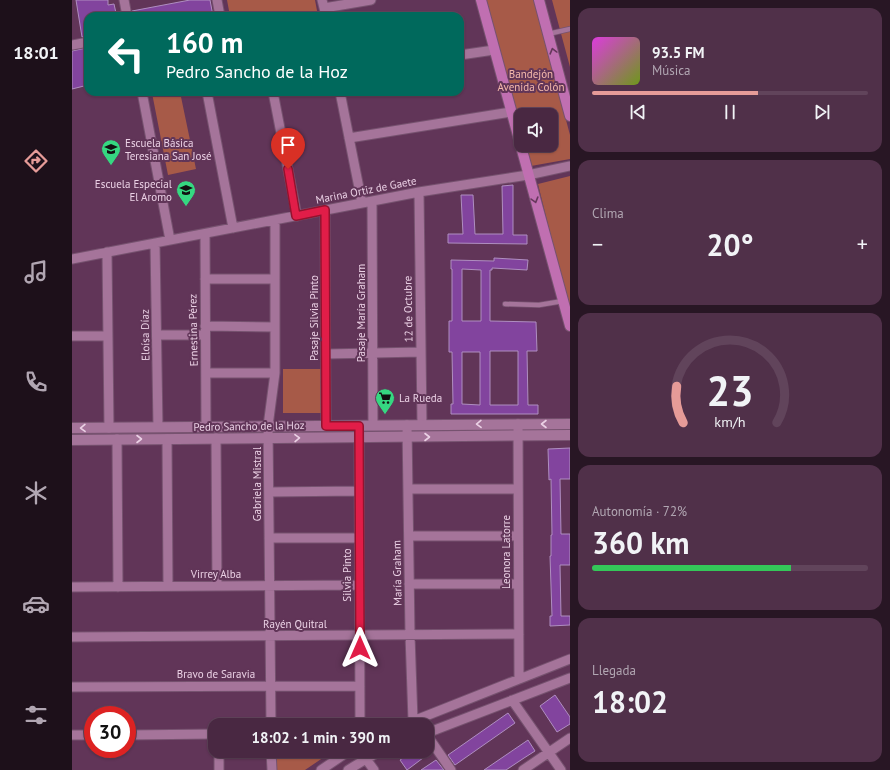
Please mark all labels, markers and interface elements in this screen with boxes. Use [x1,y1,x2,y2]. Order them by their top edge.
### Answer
text: 160 m [166,24,243,61]
icon: left [100,28,152,80]
text: 18:01 [13,41,59,64]
text: 93.5 FM [652,43,705,62]
one-way arrow [549,48,558,55]
text: Pedro Sancho de la Hoz [166,60,348,83]
text: Música [652,62,691,79]
park label: Bandejón Avenida Colón [497,67,565,94]
icon: previous [627,101,649,123]
icon: pause [719,101,741,123]
icon: next [811,101,833,123]
map controls [514,108,558,152]
button: sound [514,108,558,152]
pin [271,128,305,169]
icon: arrive [277,134,299,156]
place label: Escuela Básica Teresiana San José [125,136,212,163]
school or university icon: Escuela Básica Teresiana San José [100,138,122,166]
icon: directions [22,147,50,175]
street label: Marina Ortiz de Gaete [314,173,418,207]
place label: Escuela Especial El Aromo [95,177,173,204]
school or university icon: Escuela Especial El Aromo [175,179,197,207]
one-way arrow [530,196,539,203]
text: Clima [592,205,624,222]
text: 20° [706,225,754,264]
text: − [592,230,603,258]
text: + [857,230,868,258]
icon: music [22,258,50,286]
street label: Pasaje María Graham [354,264,368,362]
street label: Pasaje Silvia Pinto [307,275,321,361]
street label: 12 de Octubre [400,275,416,343]
street label: Ernestina Pérez [185,294,201,366]
street label: Eloísa Díaz [138,309,152,361]
text: 23 [706,364,754,417]
icon: phone [22,368,50,396]
supermarket icon: La Rueda [374,387,396,415]
place label: La Rueda [399,391,442,405]
text: km/h [714,412,746,431]
street label: Pedro Sancho de la Hoz [193,418,305,434]
one-way arrow [476,420,482,429]
one-way arrow [541,420,547,428]
one-way arrow [80,424,86,432]
one-way arrow [424,432,430,441]
one-way arrow [294,434,300,442]
one-way arrow [136,435,142,443]
street label: Gabriela Mistral [250,446,264,521]
icon: climate [22,479,50,507]
text: Autonomía · 72% [592,503,687,520]
street label: Leonora Latorre [499,515,513,589]
text: 360 km [592,523,690,562]
street label: María Graham [389,540,405,606]
street label: Silvia Pinto [340,548,354,602]
street label: Virrey Alba [190,567,241,581]
icon: car [22,590,50,618]
street label: Rayén Quitral [263,617,328,631]
position arrow [339,627,381,669]
text: Llegada [592,662,636,679]
street label: Bravo de Saravia [177,667,255,681]
text: 18:02 [592,682,668,721]
icon: filters [22,701,50,729]
speed limit sign: 30 [84,706,136,758]
text: 18:02 · 1 min · 390 m [252,728,390,747]

